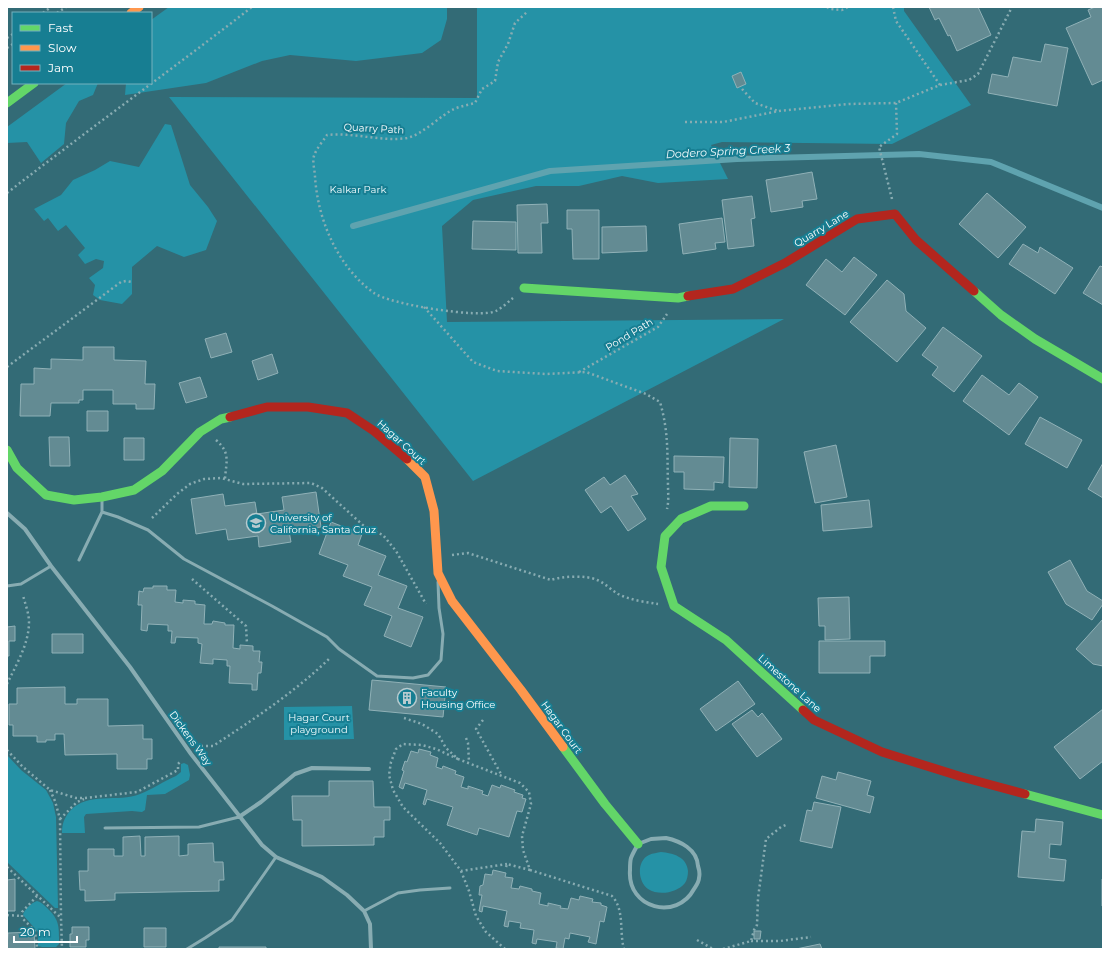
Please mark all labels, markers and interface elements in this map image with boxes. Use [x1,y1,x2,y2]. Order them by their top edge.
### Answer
legend [12,12,152,84]
text: Fast [48,20,73,35]
text: Slow [48,40,77,55]
text: Jam [47,60,74,75]
street label: Quarry Path [343,120,405,137]
water label: Dodero Spring Creek 3 [665,141,791,161]
park label: Kalkar Park [330,183,386,196]
street label: Quarry Lane [792,207,851,250]
street label: Pond Path [603,315,655,354]
street label: Hagar Court [374,417,429,468]
place label: University of California, Santa Cruz [270,511,376,536]
school or university icon: University of California, Santa Cruz [245,512,267,534]
street label: Limestone Lane [755,652,824,715]
place label: Faculty Housing Office [421,686,495,711]
building icon: Faculty Housing Office [396,687,418,709]
street label: Hagar Court [538,699,585,756]
street label: Dickens Way [166,708,215,769]
park label: Hagar Court playground [288,711,350,736]
scale bar [14,918,77,944]
text: 20 m [20,924,51,939]

